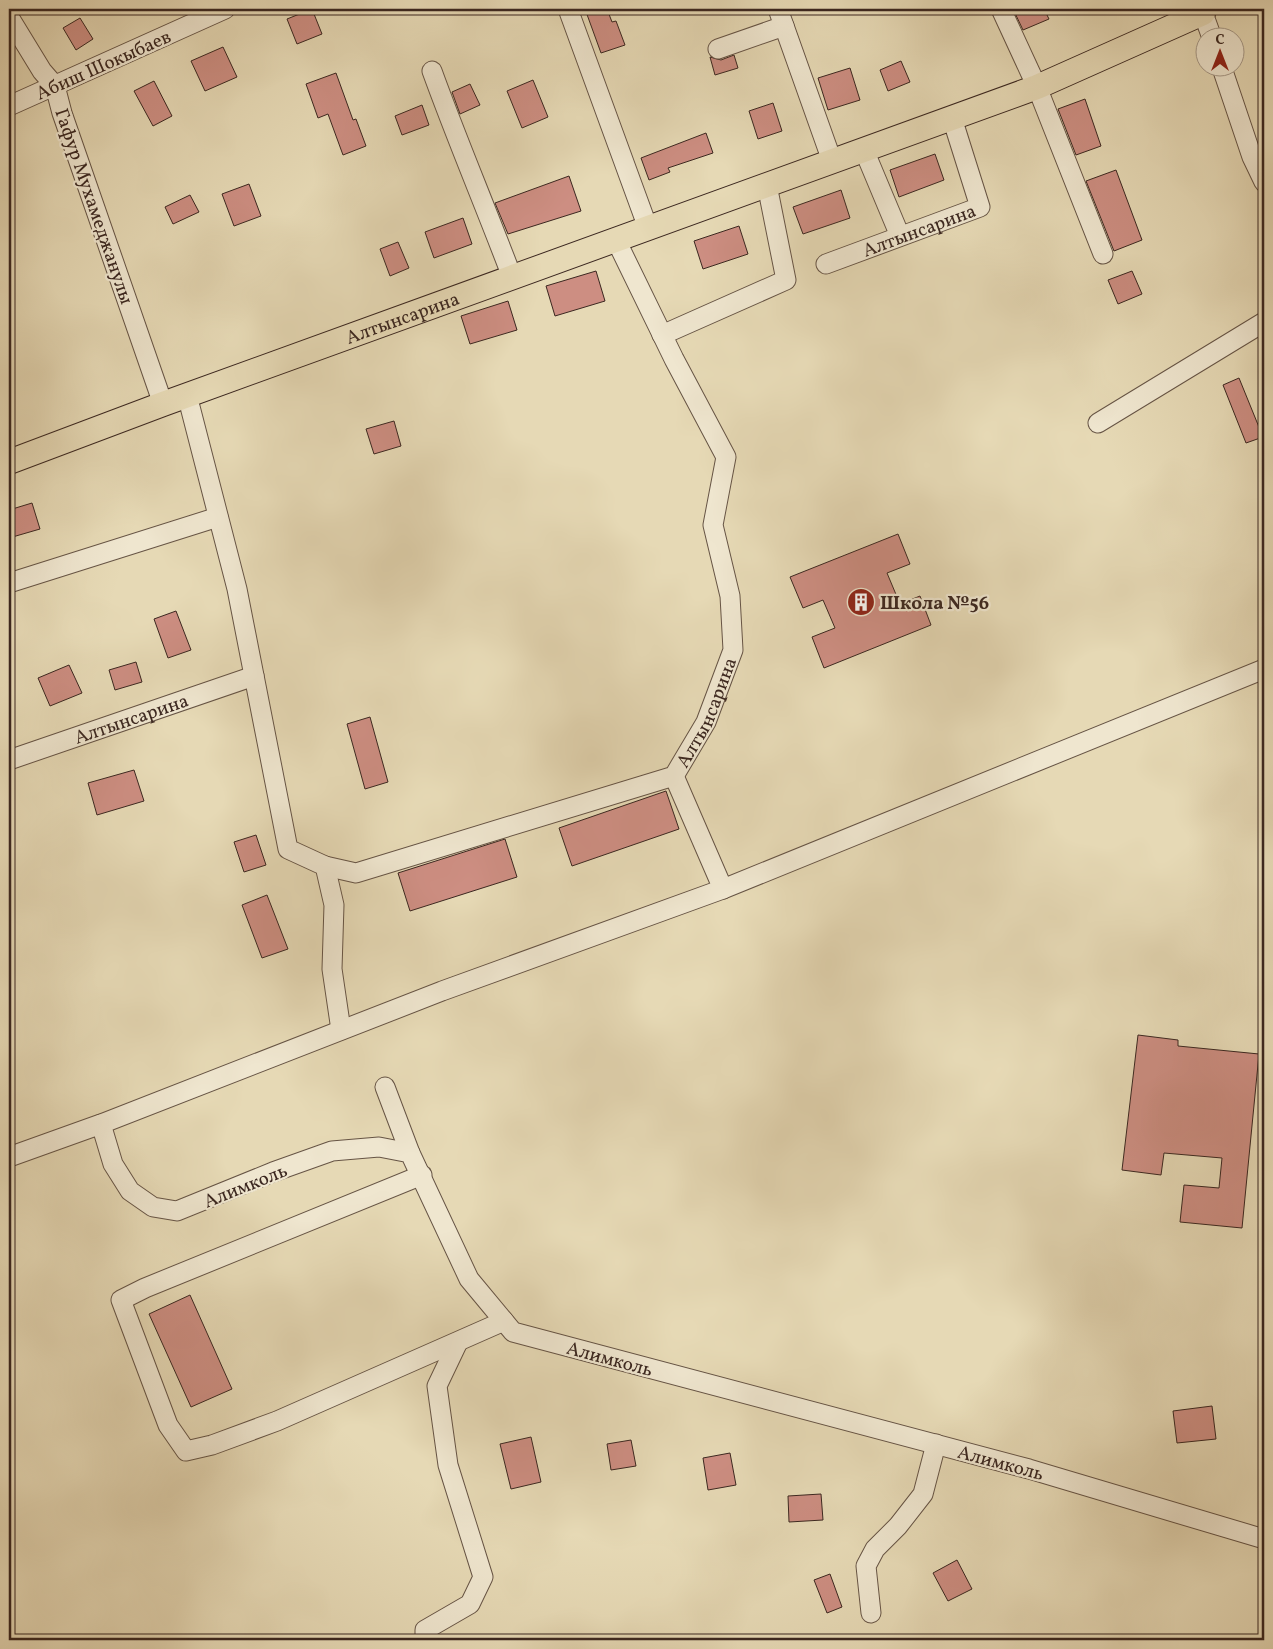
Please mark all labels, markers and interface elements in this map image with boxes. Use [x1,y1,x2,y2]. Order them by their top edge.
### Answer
street label: Абиш Шокыбаев [32,24,176,107]
north arrow [1196,28,1246,78]
text: С [1215,31,1225,50]
street label: Гафур Мухамеджанулы [47,105,139,308]
street label: Алтынсарина [859,199,980,264]
street label: Алтынсарина [342,287,463,352]
building icon: Школа №56 [846,587,876,617]
place label: Школа №56 [880,591,989,617]
street label: Алтынсарина [671,654,744,773]
street label: Алтынсарина [71,688,192,752]
street label: Алимколь [200,1158,292,1215]
street label: Алимколь [563,1336,655,1384]
street label: Алимколь [954,1440,1046,1488]

